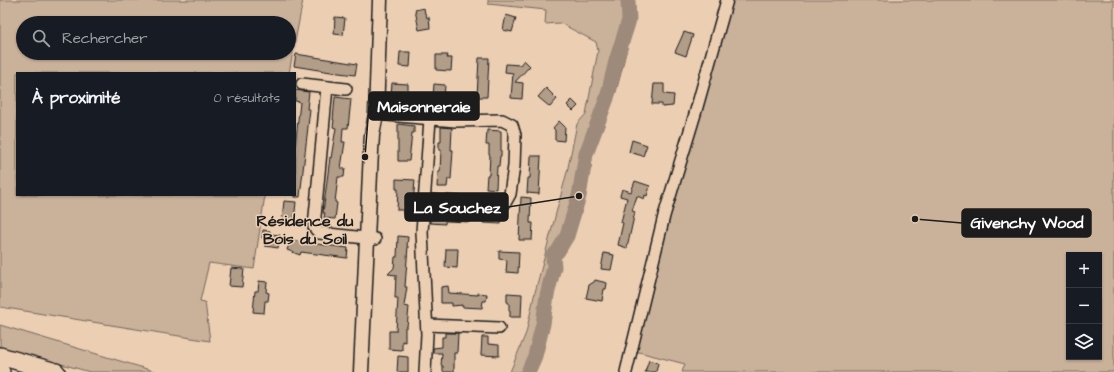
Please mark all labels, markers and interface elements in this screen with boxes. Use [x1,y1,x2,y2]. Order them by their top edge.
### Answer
search box [16,16,296,60]
icon: search [30,27,52,49]
text: Rechercher [62,28,147,49]
text: À proximité [32,86,121,110]
text: 0 résultats [214,89,280,107]
callout: Maisonneraie [369,92,479,120]
text: Maisonneraie [377,96,471,118]
callout: La Souchez [405,193,508,221]
text: La Souchez [413,197,502,219]
callout: Givenchy Wood [962,209,1091,237]
district label: Résidence du Bois du Soil [257,210,353,250]
text: Givenchy Wood [971,212,1084,235]
map controls [1066,252,1102,360]
button: + [1066,252,1102,288]
button: − [1066,288,1102,324]
button: layers [1066,324,1102,360]

